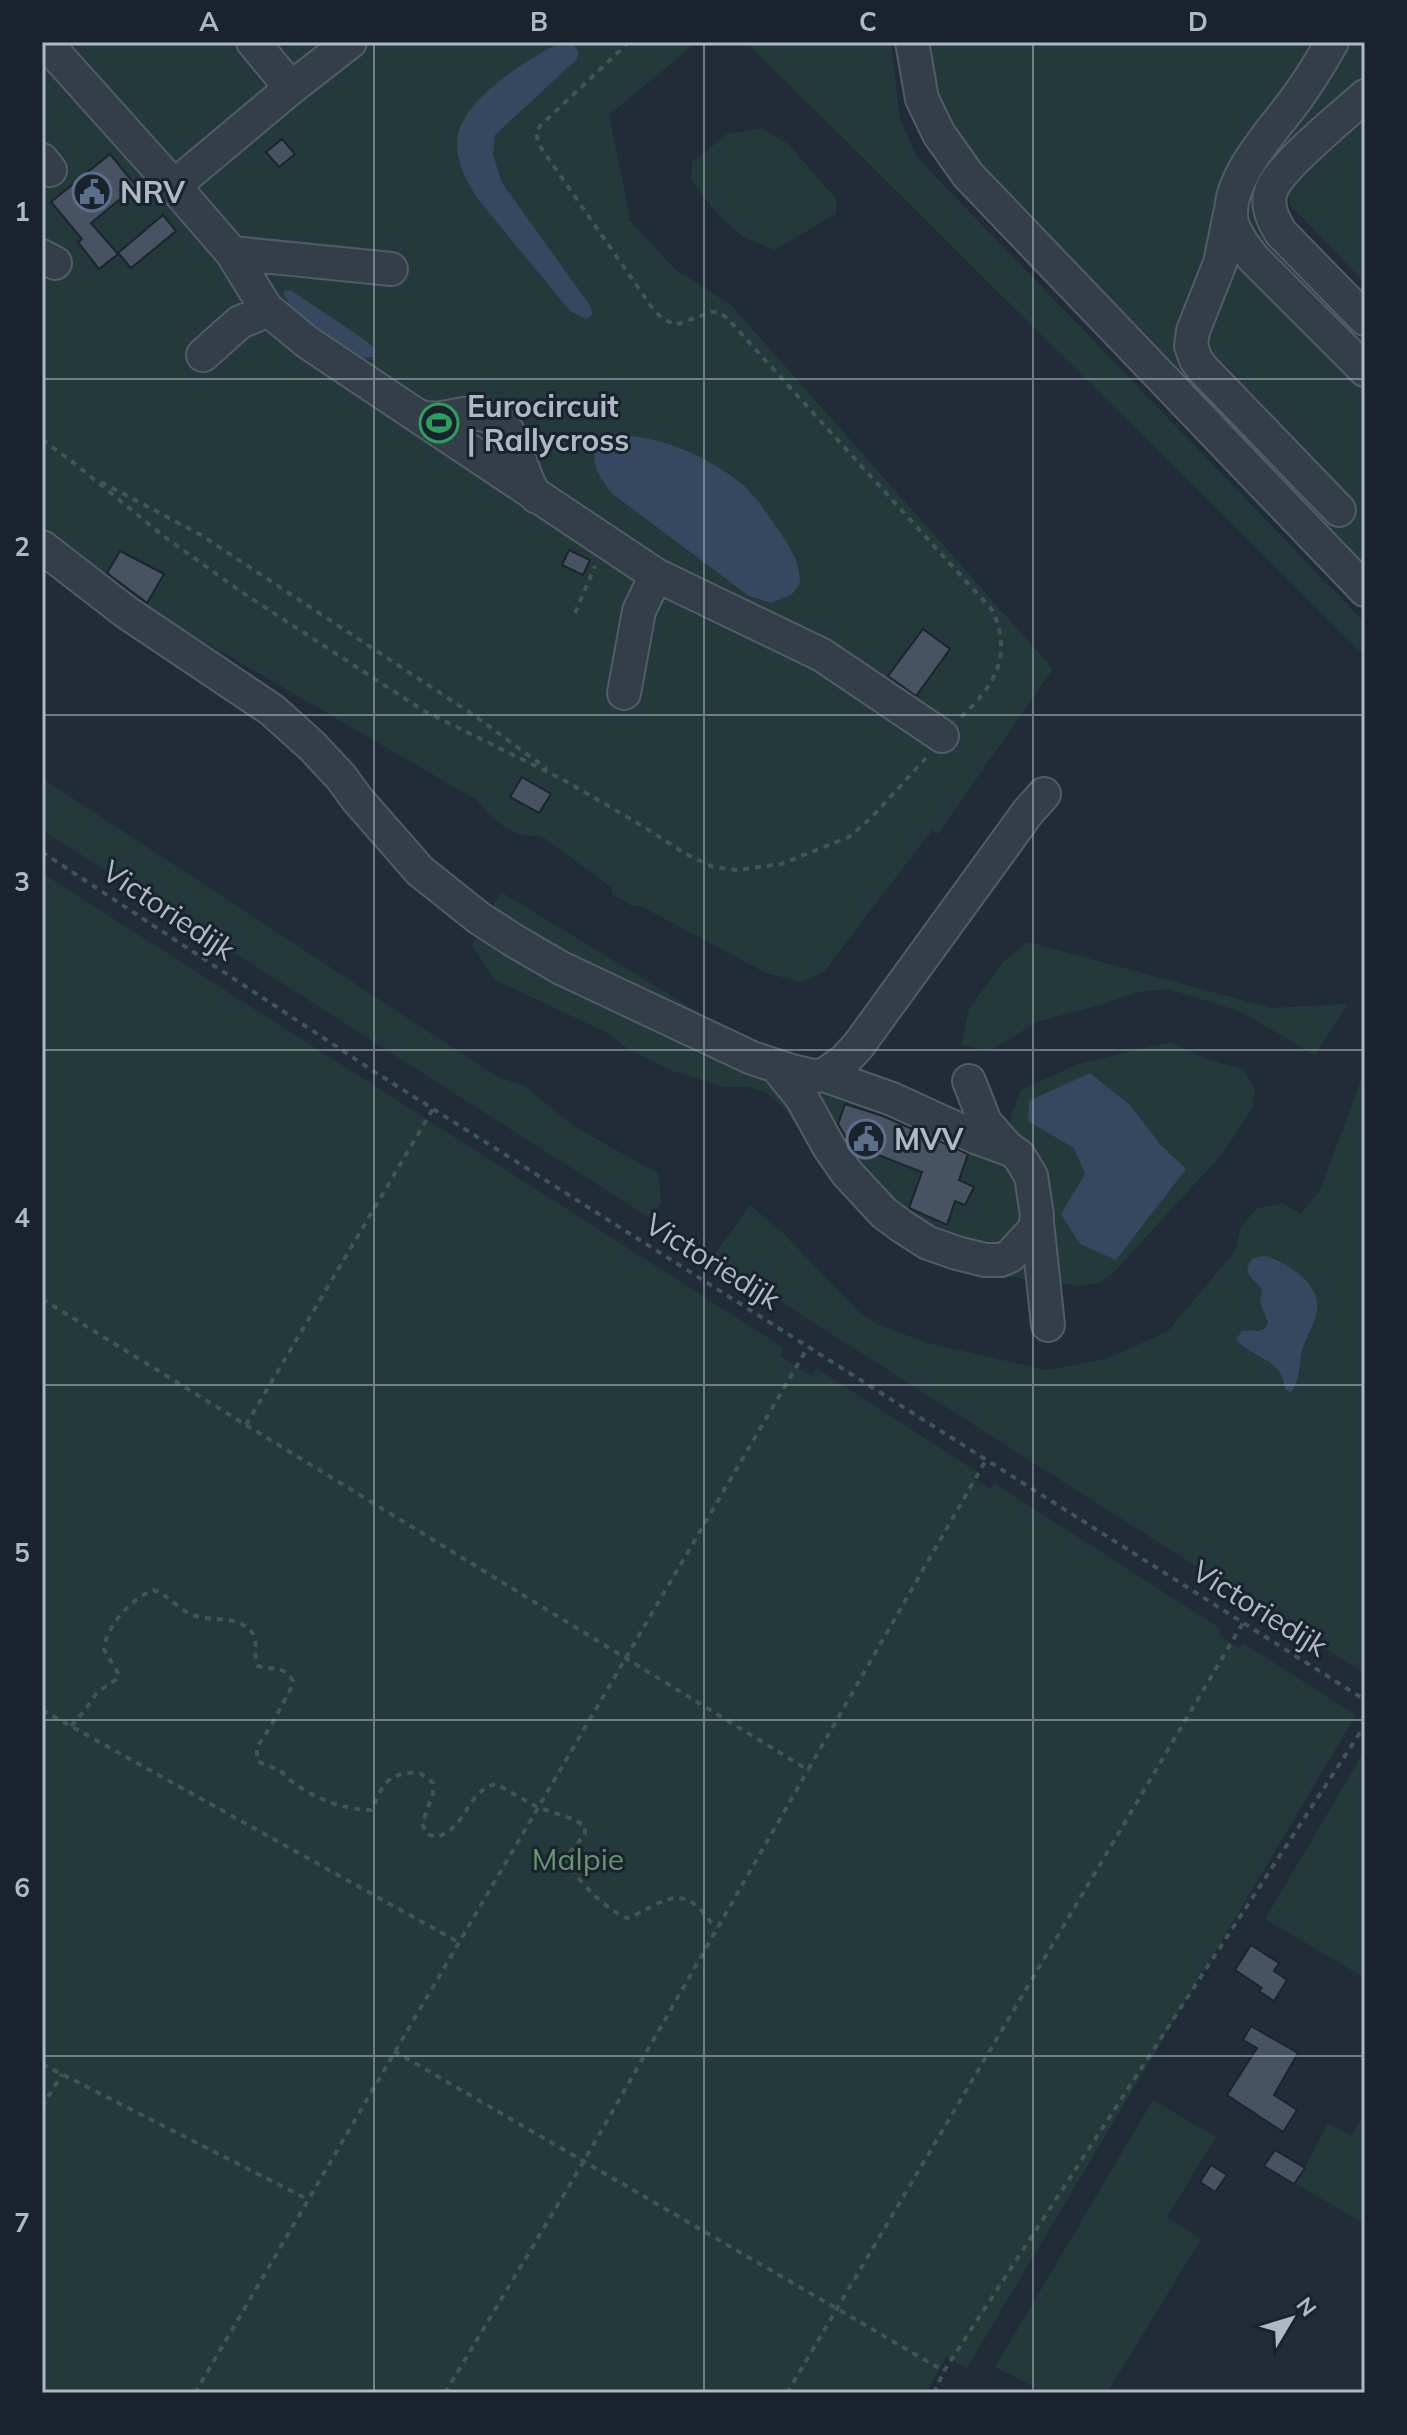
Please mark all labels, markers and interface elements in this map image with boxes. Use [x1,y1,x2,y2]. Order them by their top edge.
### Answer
text: A [199,5,219,38]
text: B [530,5,548,38]
text: C [859,5,877,38]
text: D [1188,5,1208,38]
public building icon: NRV [71,171,113,213]
place label: NRV [120,173,185,211]
text: 1 [14,195,30,228]
place label: Eurocircuit | Rallycross [467,387,629,459]
sports icon: Eurocircuit | Rallycross [418,402,460,444]
text: 2 [14,530,30,563]
street label: Victoriedijk [95,852,243,969]
text: 3 [14,865,30,898]
public building icon: MVV [845,1118,887,1160]
place label: MVV [894,1120,964,1158]
text: 4 [14,1201,30,1234]
street label: Victoriedijk [638,1204,788,1318]
text: 5 [14,1536,30,1569]
street label: Victoriedijk [1185,1551,1335,1665]
park label: Malpie [532,1840,624,1878]
text: 6 [14,1871,30,1904]
text: 7 [14,2206,30,2239]
north arrow [1251,2279,1331,2359]
text: N [1291,2292,1323,2322]

